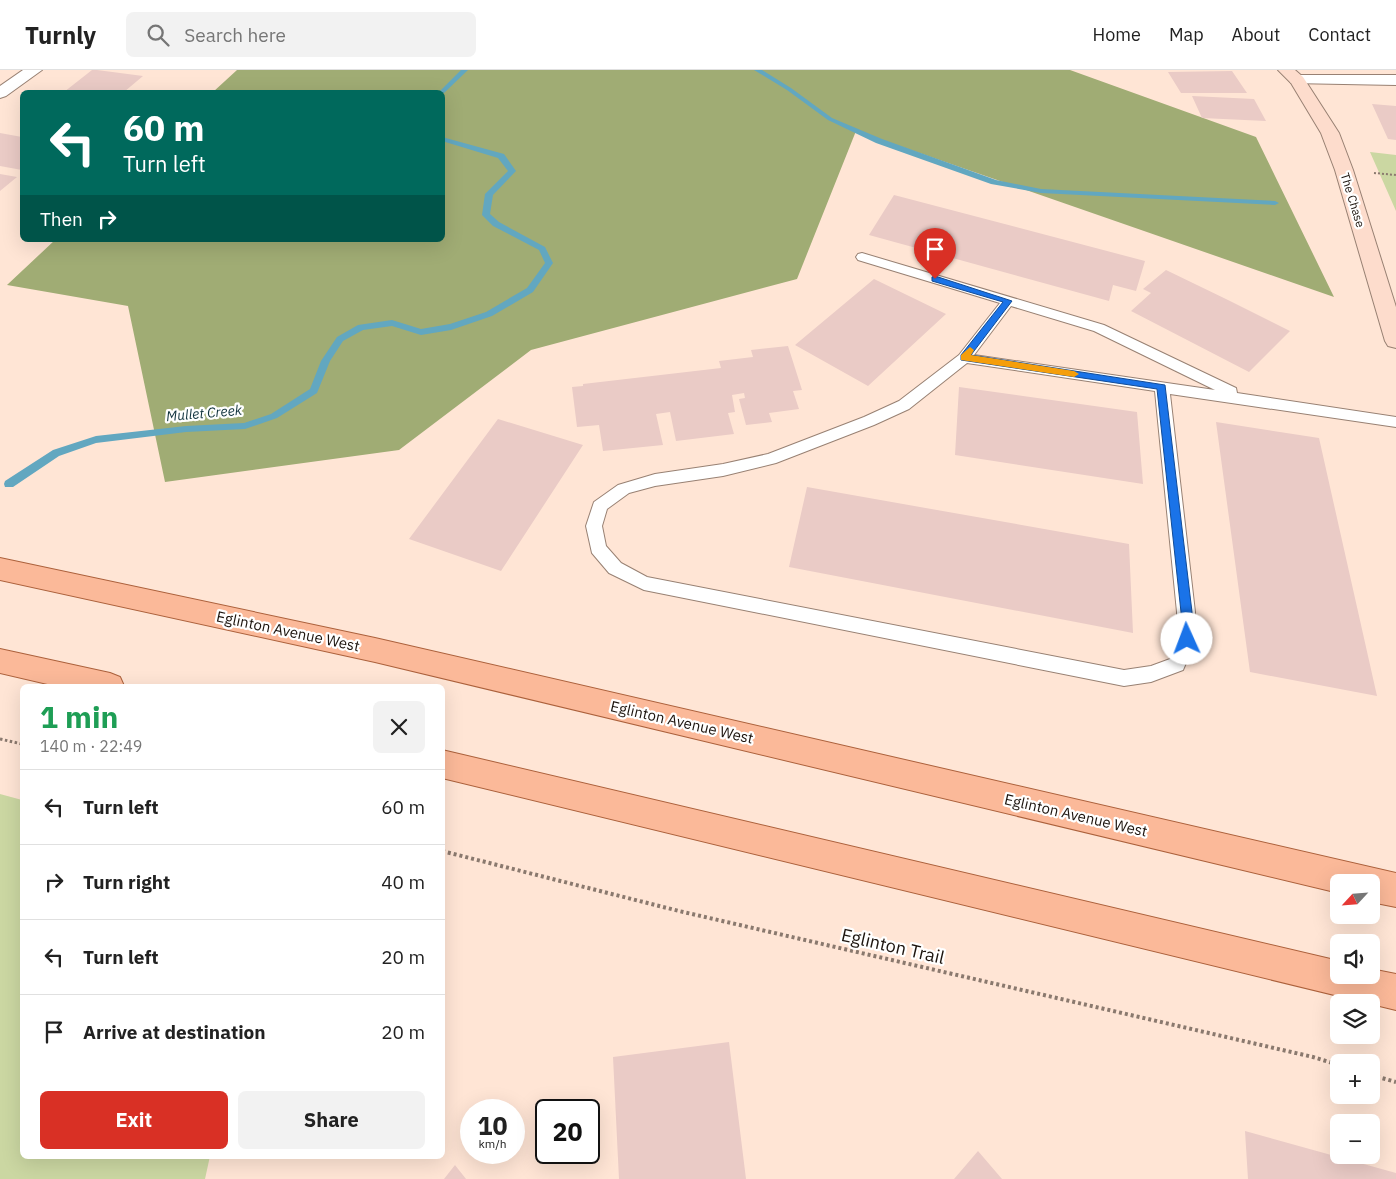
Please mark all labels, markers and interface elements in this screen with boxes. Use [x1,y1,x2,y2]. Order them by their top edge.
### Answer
search box [126,12,476,57]
text: Turnly [25,19,96,51]
icon: search [144,21,172,49]
text: Search here [184,23,286,47]
text: Home [1093,23,1141,46]
text: Map [1169,23,1204,46]
text: About [1232,23,1280,46]
text: Contact [1308,23,1371,46]
text: 60 m [123,105,205,151]
icon: left [40,110,105,175]
text: Turn left [123,149,206,178]
street label: The Chase [1338,171,1369,229]
icon: right [93,205,121,233]
text: Then [40,207,83,231]
pin [914,228,956,279]
icon: arrive [921,235,949,263]
water label: Mullet Creek [165,401,243,425]
street label: Eglinton Avenue West [215,607,361,655]
position arrow [1160,612,1212,664]
street label: Eglinton Avenue West [609,696,755,748]
text: 1 min [40,697,118,736]
button: close [373,701,425,753]
text: 140 m · 22:49 [40,736,142,756]
street label: Eglinton Avenue West [1003,789,1149,841]
icon: left [40,793,68,821]
text: Turn left [83,795,159,819]
text: 60 m [381,795,425,819]
icon: right [40,868,68,896]
text: Turn right [83,870,170,894]
text: 40 m [381,870,425,894]
north arrow [1330,874,1380,924]
map controls [1330,874,1380,1164]
street label: Eglinton Trail [839,923,947,969]
button: sound [1330,934,1380,984]
icon: left [40,943,68,971]
text: Turn left [83,945,159,969]
text: 20 m [381,945,425,969]
button: layers [1330,994,1380,1044]
icon: arrive [40,1018,68,1046]
text: Arrive at destination [83,1020,266,1044]
text: 20 m [381,1020,425,1044]
button: + [1330,1054,1380,1104]
button: Exit [40,1091,228,1149]
button: Share [238,1091,425,1149]
speed limit sign: 20 [535,1099,600,1164]
text: 10 [477,1109,508,1142]
button: − [1330,1114,1380,1164]
text: km/h [478,1136,507,1151]

